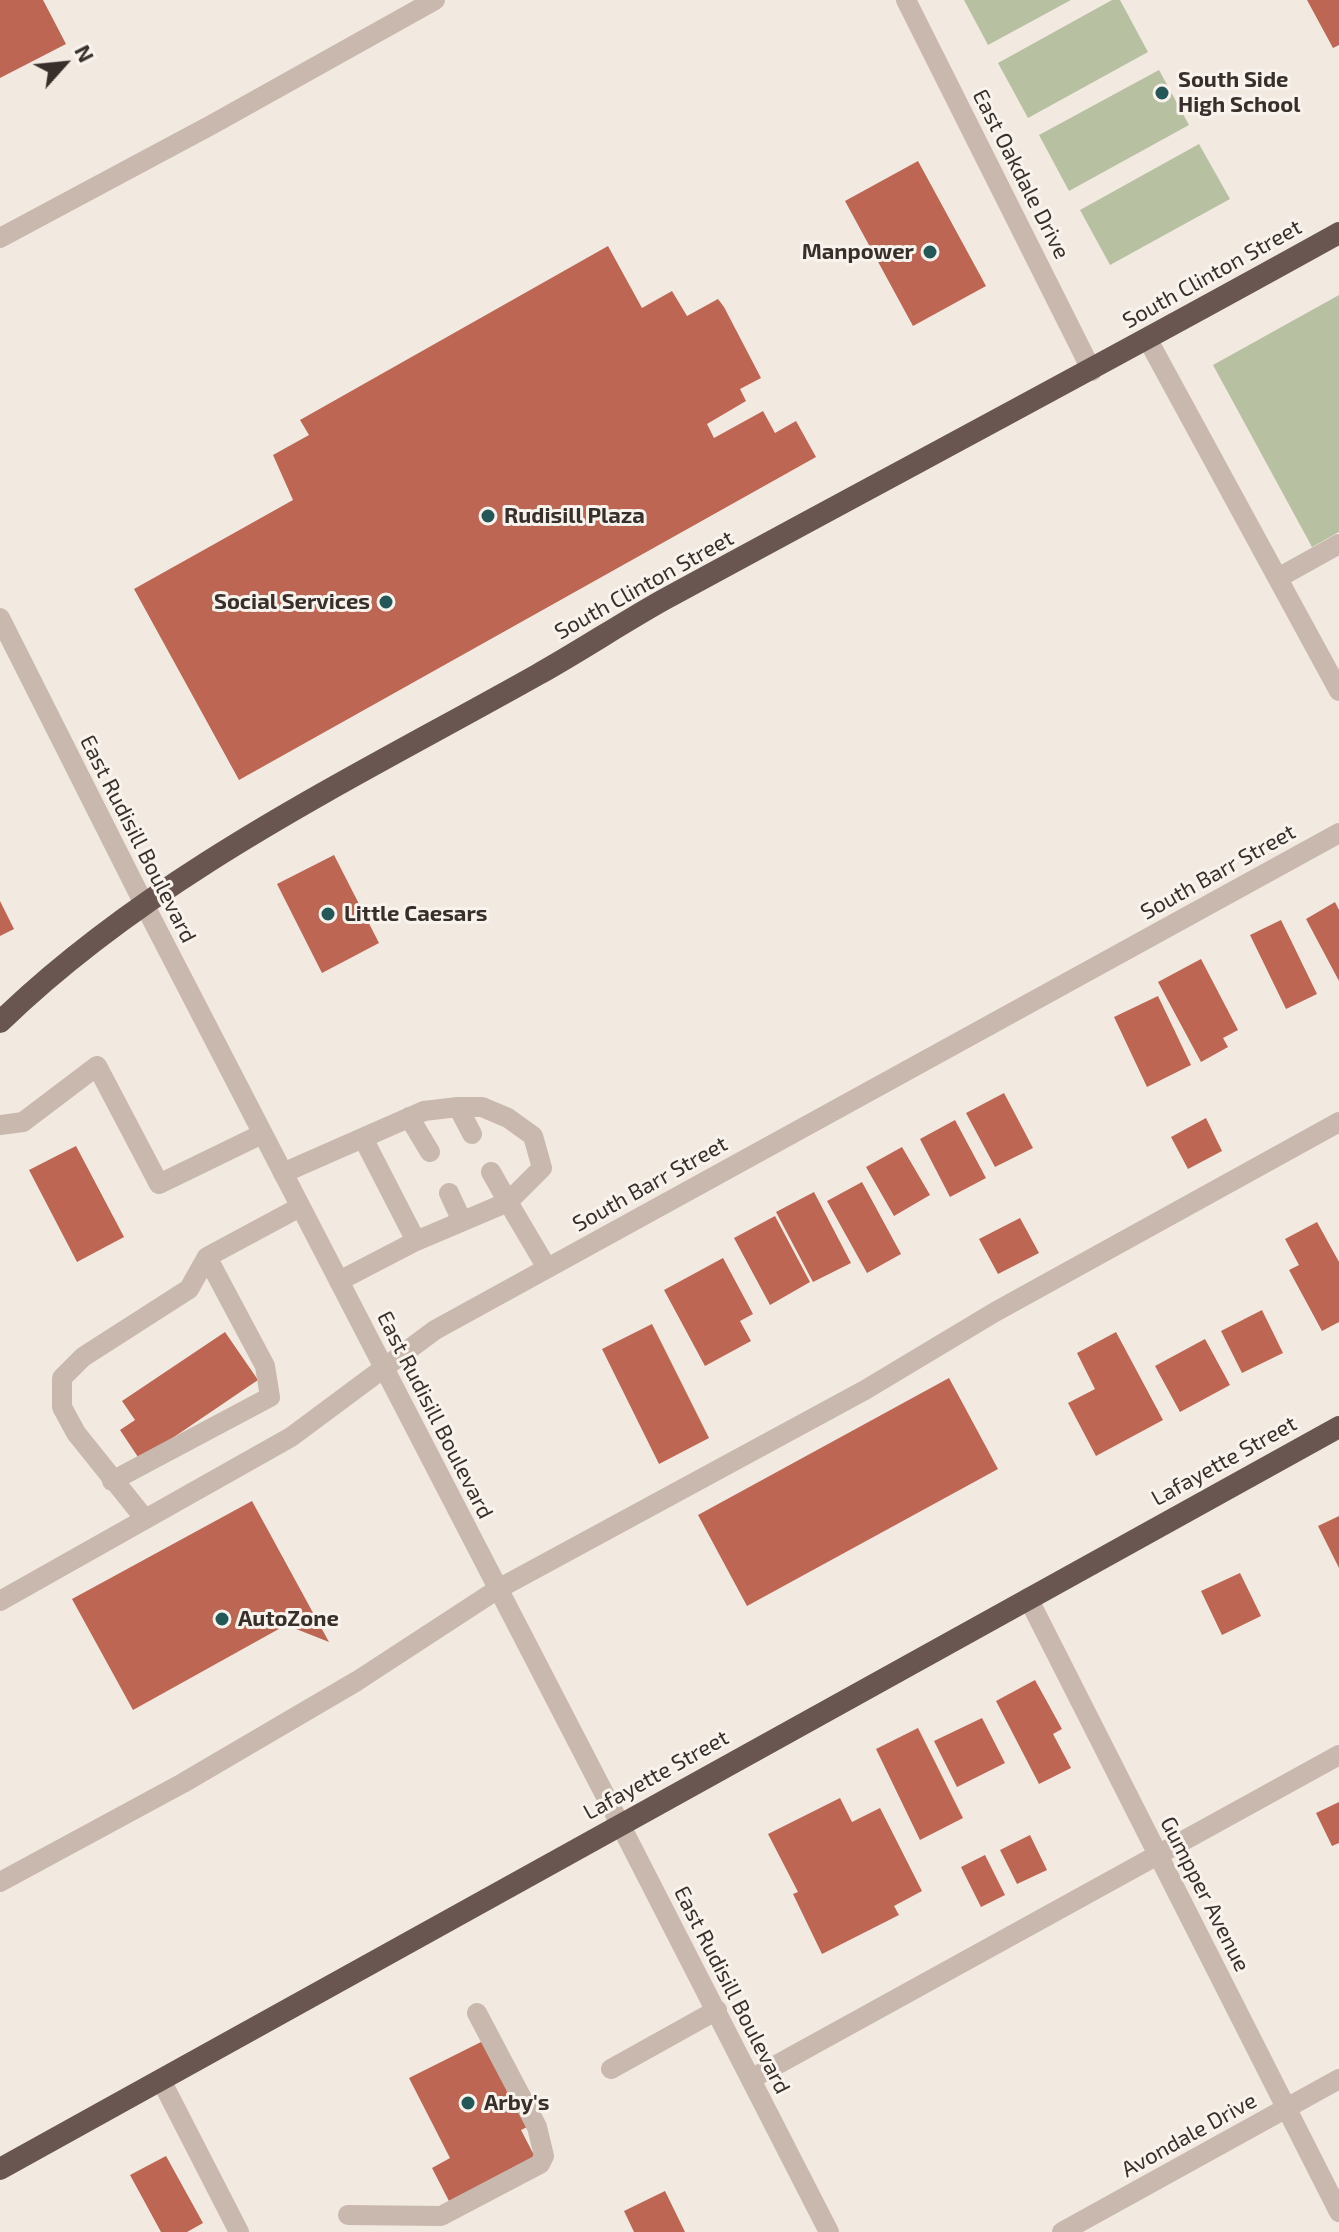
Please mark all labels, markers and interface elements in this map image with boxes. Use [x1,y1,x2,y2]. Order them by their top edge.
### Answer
north arrow [24,24,104,104]
text: N [70,40,101,66]
place label: South Side High School [1178,67,1301,118]
marker: South Side High School [1153,84,1171,102]
street label: East Oakdale Drive [967,85,1075,263]
street label: South Clinton Street [1118,214,1306,334]
place label: Manpower [802,239,914,265]
marker: Manpower [921,243,939,261]
place label: Rudisill Plaza [504,503,645,529]
marker: Rudisill Plaza [479,507,497,525]
street label: South Clinton Street [550,525,738,645]
place label: Social Services [214,589,370,615]
marker: Social Services [377,593,395,611]
street label: East Rudisill Boulevard [74,731,202,947]
street label: South Barr Street [1136,819,1300,925]
place label: Little Caesars [344,901,487,927]
marker: Little Caesars [319,905,337,923]
street label: South Barr Street [568,1131,732,1237]
street label: East Rudisill Boulevard [371,1307,499,1523]
street label: Lafayette Street [1147,1410,1301,1512]
place label: AutoZone [238,1606,339,1632]
marker: AutoZone [213,1610,231,1628]
street label: Lafayette Street [579,1724,733,1826]
street label: Gumpper Avenue [1155,1812,1255,1976]
street label: East Rudisill Boulevard [668,1882,796,2098]
street label: Avondale Drive [1117,2087,1261,2183]
place label: Arby's [484,2090,549,2116]
marker: Arby's [459,2094,477,2112]

